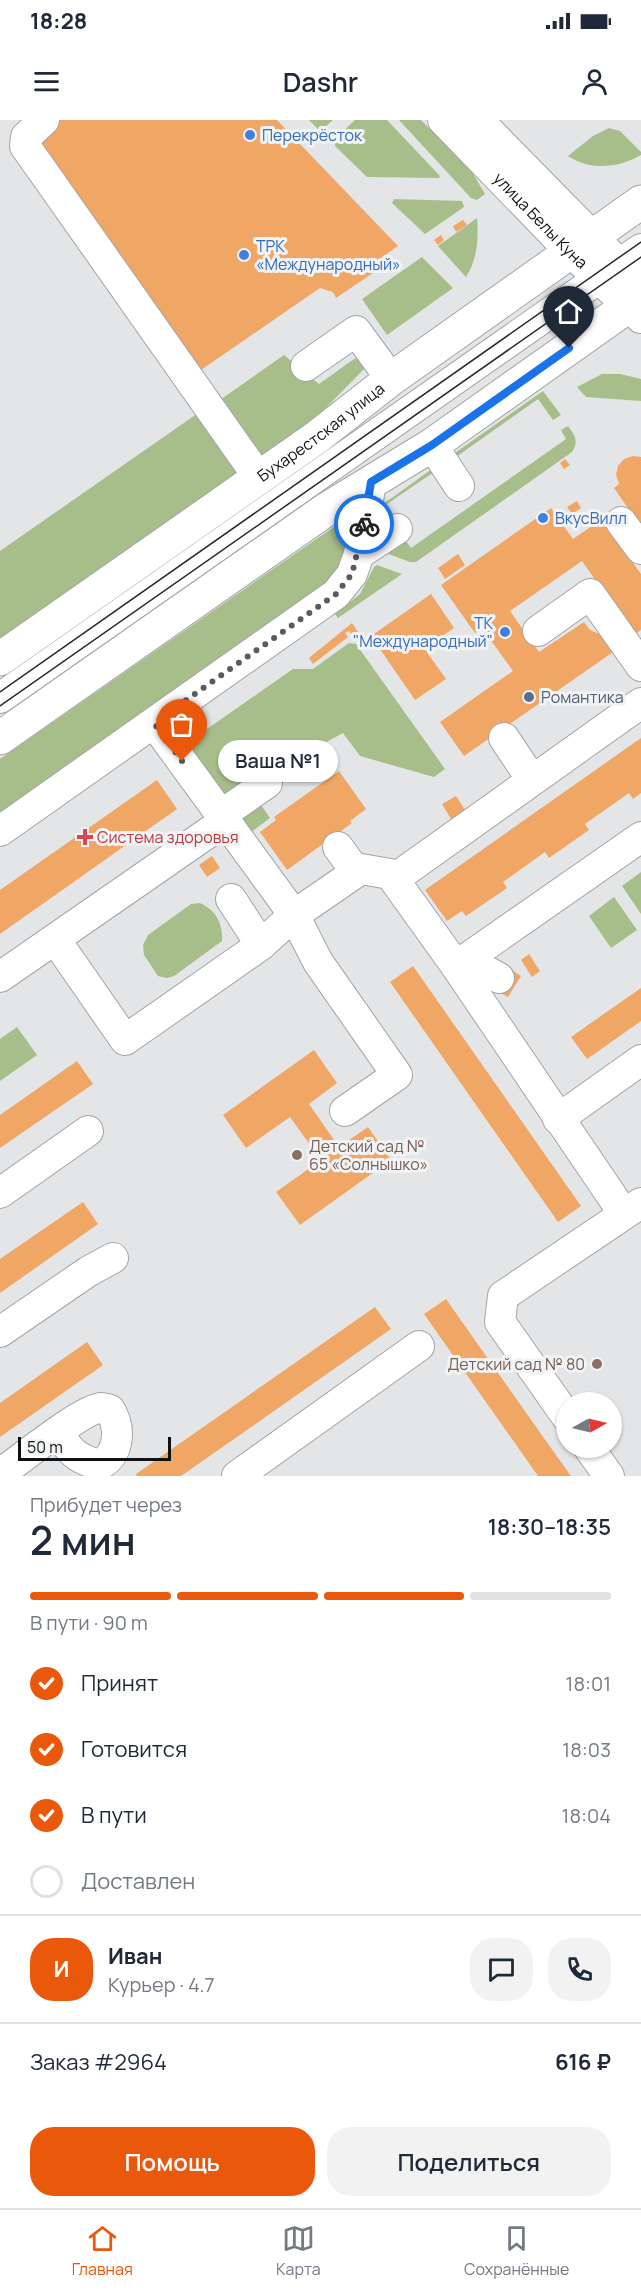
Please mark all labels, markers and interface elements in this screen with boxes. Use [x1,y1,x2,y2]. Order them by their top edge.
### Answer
text: 18:28 [30,6,87,36]
text: Dashr [283,63,358,100]
icon: menu [30,65,63,98]
icon: person [578,65,611,98]
place label: Перекрёсток [262,124,363,146]
marker: Перекрёсток [243,128,257,142]
street label: улица Белы Куна [489,168,593,273]
place label: ТРК «Международный» [256,235,401,275]
marker: ТРК «Международный» [237,248,251,262]
pin [543,286,594,348]
icon: home [552,295,585,328]
street label: Бухарестская улица [253,377,389,487]
courier [334,494,394,554]
place label: ВкусВилл [555,507,627,529]
icon: bike [348,508,381,541]
marker: ВкусВилл [536,511,550,525]
place label: ТК "Международный" [353,612,493,652]
marker: ТК "Международный" [498,625,512,639]
place label: Романтика [541,686,624,708]
marker: Романтика [522,690,536,704]
pin [156,699,207,761]
icon: bag [165,708,198,741]
callout: Ваша №1 [218,740,338,782]
text: Ваша №1 [235,747,321,774]
place label: Система здоровья [97,826,239,848]
marker: Система здоровья [78,830,92,844]
place label: Детский сад № 65 «Солнышко» [309,1135,428,1175]
marker: Детский сад № 65 «Солнышко» [290,1148,304,1162]
place label: Детский сад № 80 [447,1353,585,1375]
marker: Детский сад № 80 [590,1357,604,1371]
north arrow [556,1392,622,1458]
map controls [556,1392,622,1458]
scale bar [18,1434,171,1462]
text: 50 m [27,1436,63,1458]
text: Прибудет через [30,1491,182,1518]
text: 18:30–18:35 [488,1512,611,1542]
text: 2 мин [30,1513,136,1567]
text: В пути · 90 m [30,1609,148,1636]
icon: check [30,1667,63,1700]
text: Принят [81,1668,158,1698]
text: 18:01 [566,1670,611,1697]
icon: check [30,1733,63,1766]
text: Готовится [81,1734,187,1764]
text: 18:03 [562,1736,611,1763]
icon: check [30,1799,63,1832]
text: В пути [81,1800,147,1830]
text: 18:04 [562,1802,611,1829]
text: Доставлен [81,1866,195,1896]
button: chat [470,1938,533,2001]
button: phone [548,1938,611,2001]
text: Иван [108,1941,162,1971]
text: И [54,1954,69,1984]
text: Курьер · 4.7 [108,1971,215,1998]
text: Заказ #2964 [30,2047,167,2077]
text: 616 ₽ [555,2047,611,2077]
button: Помощь [30,2127,315,2196]
button: Поделиться [327,2127,611,2196]
tab: Главная [72,2222,133,2280]
tab: Карта [276,2222,321,2280]
tab: Сохранённые [464,2222,569,2280]

